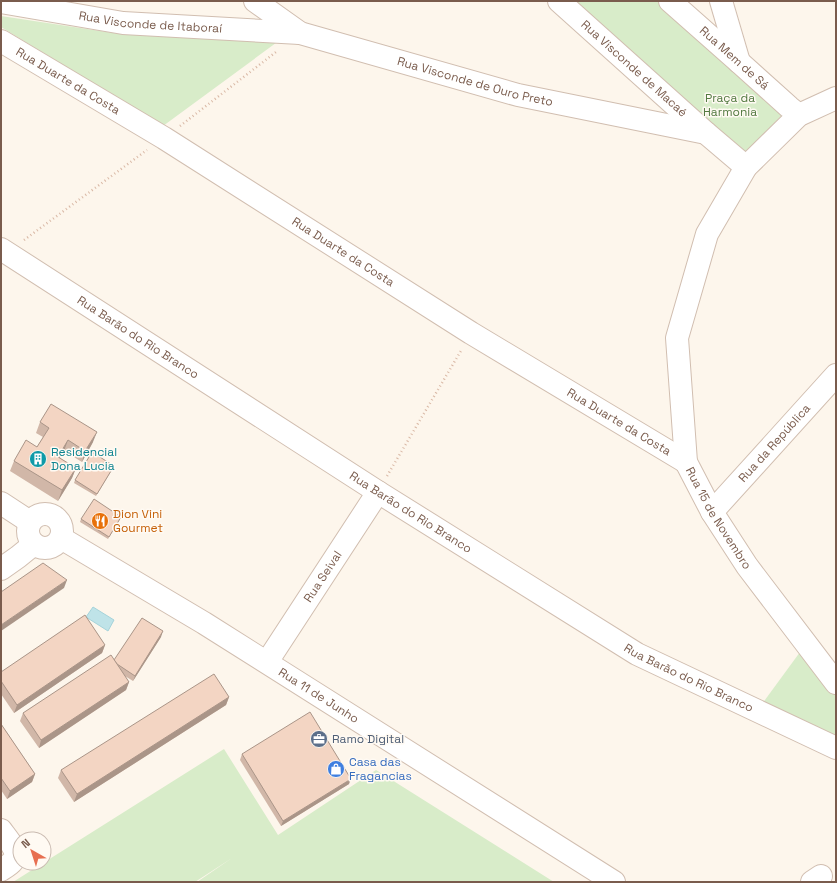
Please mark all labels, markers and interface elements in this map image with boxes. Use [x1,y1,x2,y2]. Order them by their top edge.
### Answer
street label: Rua Visconde de Itaboraí [77,8,223,37]
street label: Rua Visconde de Macaé [578,17,691,120]
street label: Rua Mem de Sá [696,23,773,93]
street label: Rua Duarte da Costa [13,44,123,118]
street label: Rua Visconde de Ouro Preto [395,53,554,110]
park label: Praça da Harmonia [703,90,757,120]
street label: Rua Duarte da Costa [289,213,398,290]
street label: Rua Barão do Rio Branco [74,292,202,382]
street label: Rua Duarte da Costa [564,384,674,459]
street label: Rua da República [735,400,814,486]
place label: Residencial Dona Lucia [51,444,117,474]
building icon: Residencial Dona Lucia [28,449,48,469]
street label: Rua 15 de Novembro [682,464,755,572]
street label: Rua Barão do Rio Branco [346,468,475,557]
place label: Dion Vini Gourmet [113,506,163,536]
restaurant icon: Dion Vini Gourmet [90,511,110,531]
street label: Rua Seival [300,548,345,605]
street label: Rua Barão do Rio Branco [621,640,756,716]
street label: Rua 11 de Junho [275,664,362,727]
office icon: Ramo Digital [309,729,329,749]
place label: Ramo Digital [332,731,404,747]
place label: Casa das Fragancias [349,754,412,784]
shop icon: Casa das Fragancias [326,759,346,779]
north arrow [12,831,52,871]
text: N [18,835,33,851]

